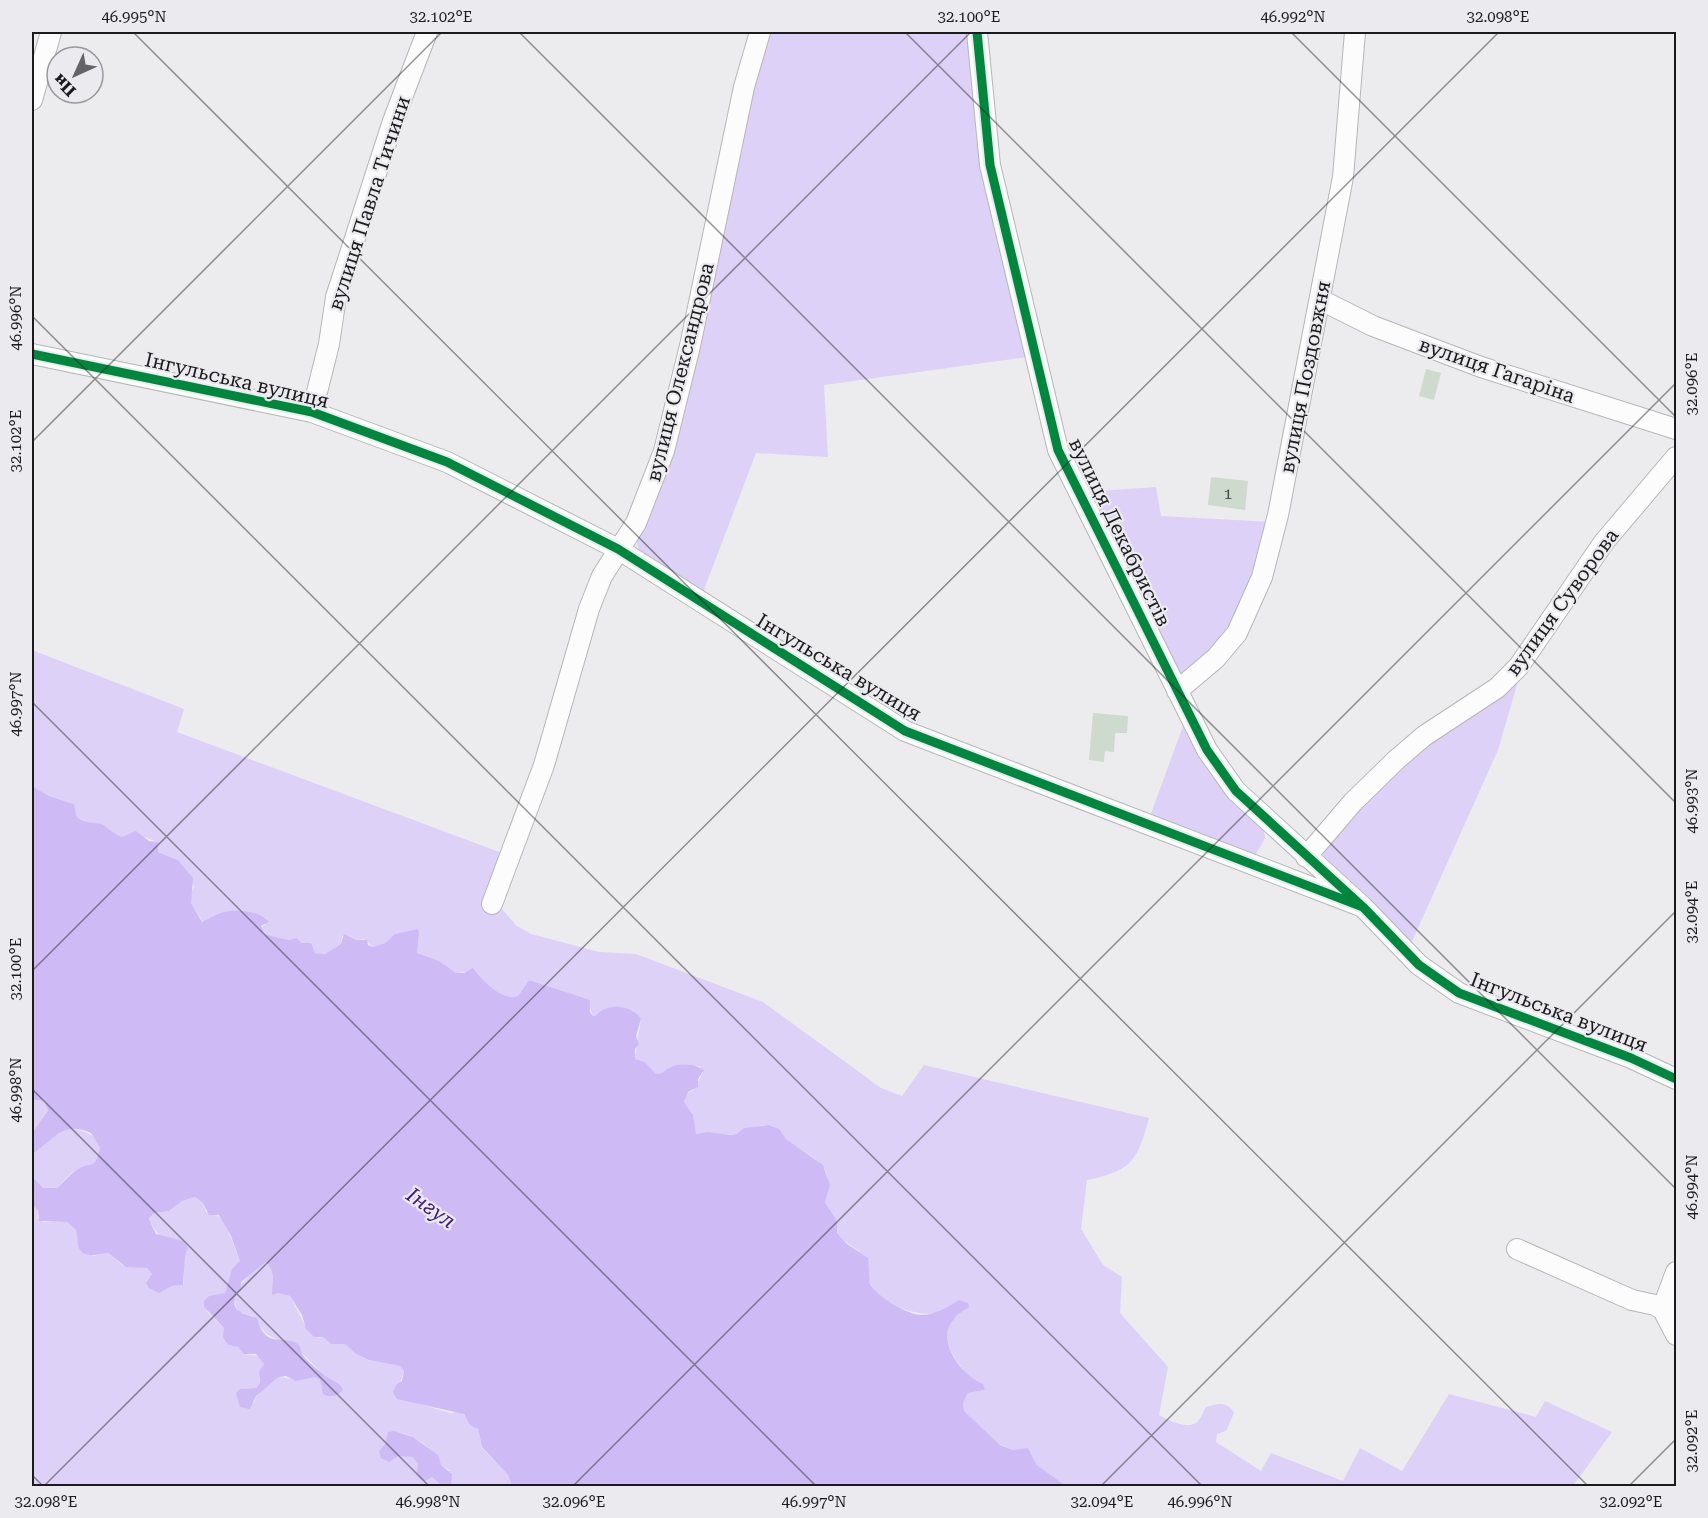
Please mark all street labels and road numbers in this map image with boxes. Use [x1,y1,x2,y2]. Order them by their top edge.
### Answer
street label: вулиця Павла Тичини [323,93,415,313]
street label: вулиця Олександрова [641,260,719,484]
street label: вулиця Поздовжня [1275,279,1335,475]
street label: вулиця Гагаріна [1416,332,1578,408]
street label: Інгульська вулиця [143,347,331,413]
street label: вулиця Декабристів [1064,434,1176,630]
street label: вулиця Суворова [1501,524,1623,680]
street label: Інгульська вулиця [752,608,926,726]
street label: Інгульська вулиця [1467,967,1651,1057]

